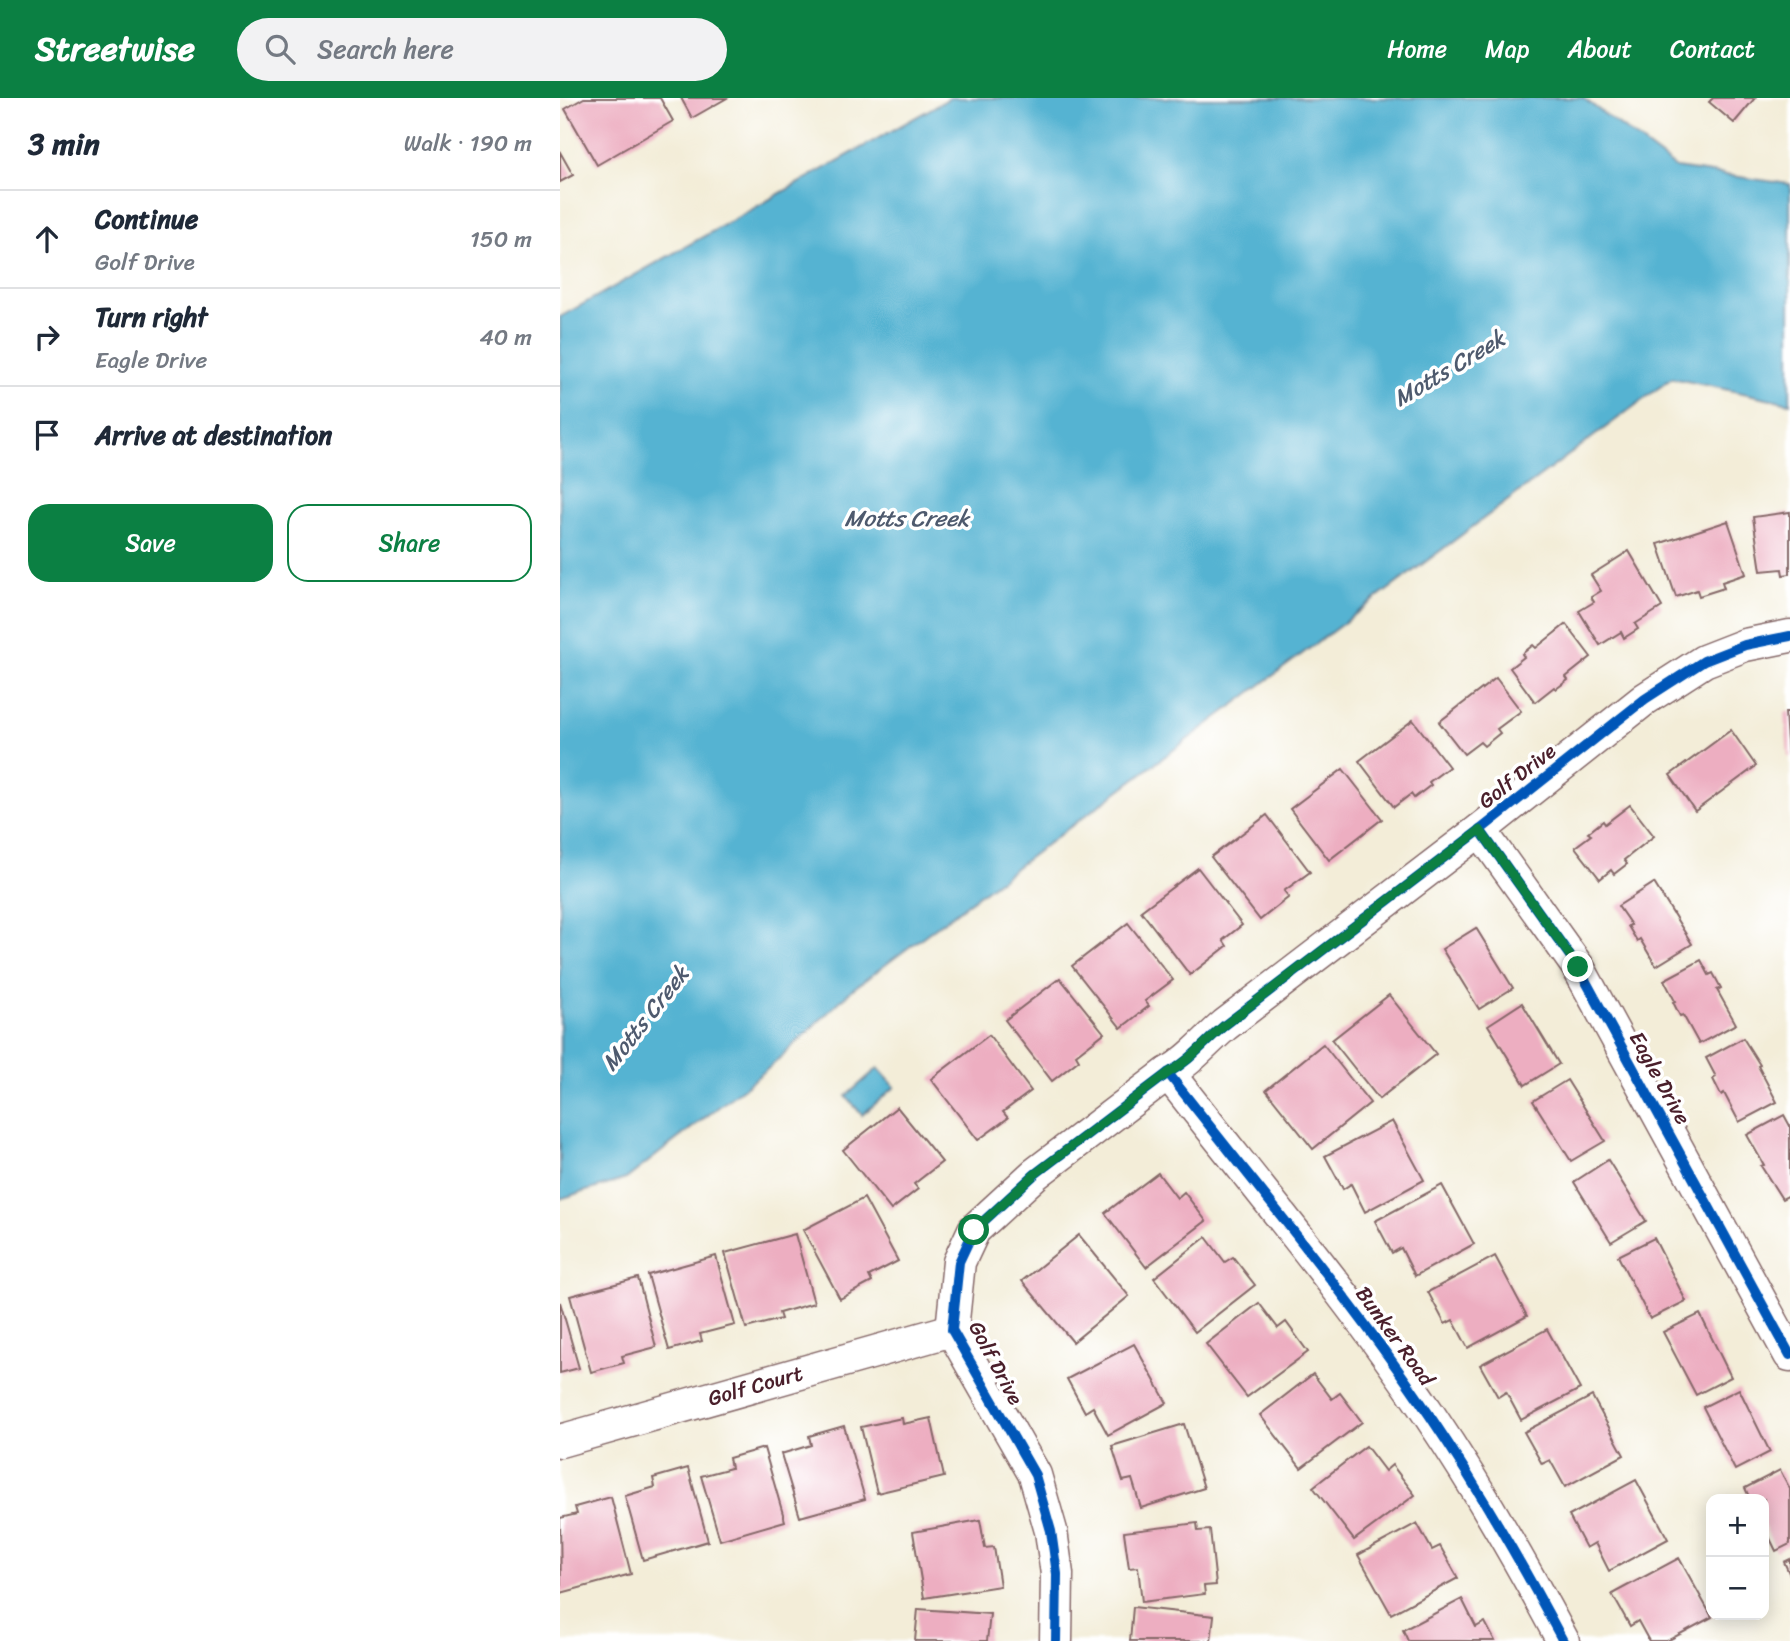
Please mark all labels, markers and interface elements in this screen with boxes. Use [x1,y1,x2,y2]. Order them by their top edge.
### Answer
search box [237,18,727,81]
text: Streetwise [35,20,195,78]
text: Search here [317,26,454,72]
text: Home [1387,28,1447,70]
text: Map [1485,28,1529,70]
text: About [1567,28,1632,70]
text: Contact [1670,28,1755,70]
icon: search [261,30,299,68]
text: 3 min [28,117,100,171]
text: Walk · 190 m [404,123,532,164]
text: Continue [95,196,198,242]
text: 150 m [470,219,532,260]
icon: ahead [28,220,66,258]
text: Golf Drive [95,242,195,283]
text: Turn right [95,294,208,340]
text: 40 m [479,317,532,358]
icon: right [28,318,66,356]
water label: Motts Creek [1385,318,1515,418]
text: Eagle Drive [95,340,207,381]
text: Arrive at destination [95,412,332,458]
icon: arrive [28,416,66,454]
water label: Motts Creek [845,498,971,539]
button: Save [28,504,273,582]
button: Share [287,504,532,582]
street label: Golf Drive [1469,733,1565,819]
route end [1562,951,1593,982]
water label: Motts Creek [591,955,701,1080]
street label: Eagle Drive [1619,1024,1702,1132]
route start [958,1214,989,1245]
street label: Bunker Road [1345,1278,1446,1396]
street label: Golf Drive [958,1314,1034,1412]
street label: Golf Court [703,1354,807,1417]
map controls [1706,1494,1769,1620]
button: + [1706,1494,1769,1557]
button: − [1706,1557,1769,1620]

